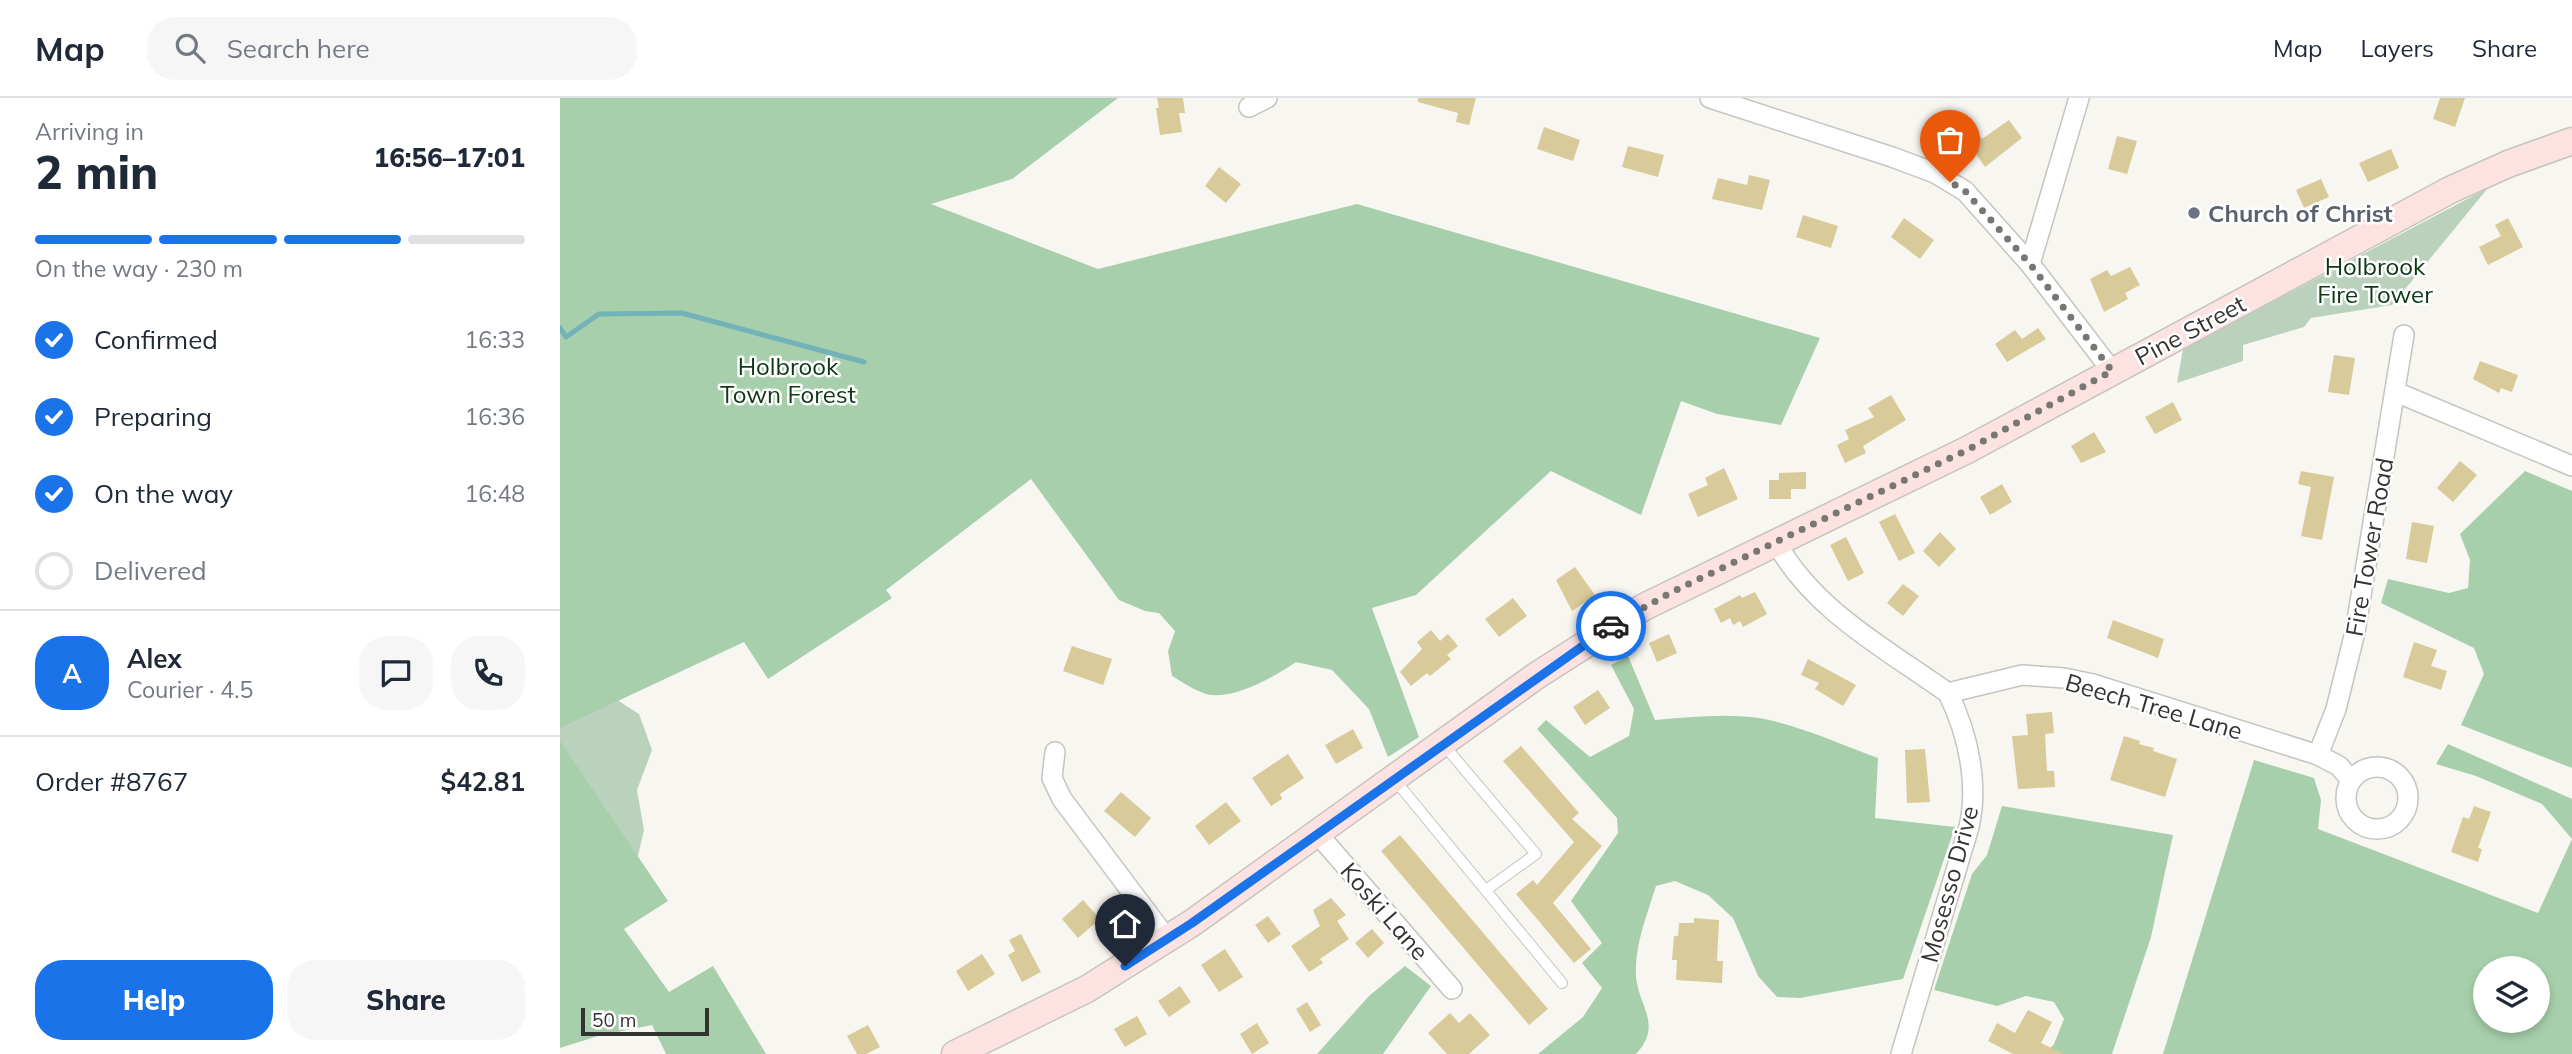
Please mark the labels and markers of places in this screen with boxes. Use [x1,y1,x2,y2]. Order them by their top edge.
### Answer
pin [1920,110,1980,182]
place label: Church of Christ [2208,198,2393,228]
marker: Church of Christ [2186,205,2202,221]
pin [1095,894,1155,966]

